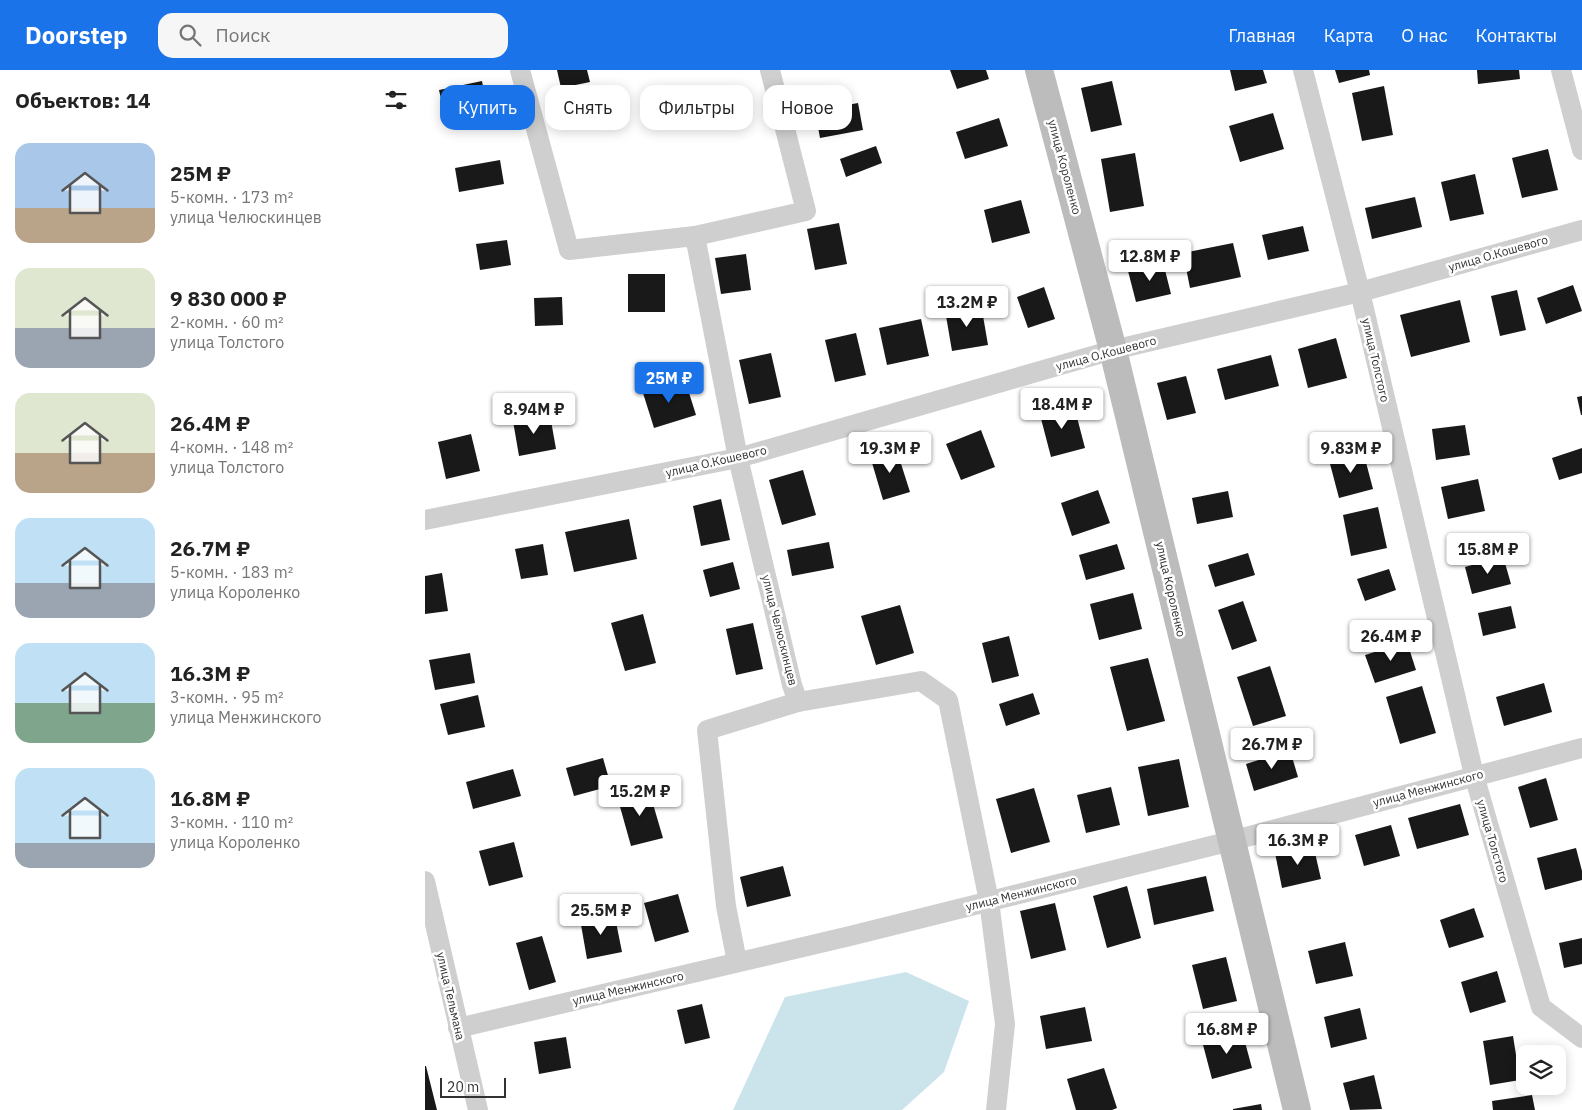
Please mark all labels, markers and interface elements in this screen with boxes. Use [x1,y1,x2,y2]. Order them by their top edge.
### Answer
search box [158,13,508,58]
text: Doorstep [25,19,128,51]
icon: search [176,21,204,49]
text: Поиск [216,23,271,47]
text: Главная [1228,24,1296,47]
text: Карта [1324,24,1373,47]
text: О нас [1401,24,1448,47]
text: Контакты [1476,24,1557,47]
chip: Купить [440,85,535,130]
chip: Снять [545,85,630,130]
chip: Фильтры [640,85,753,130]
chip: Новое [763,85,852,130]
text: Объектов: 14 [15,86,151,114]
icon: filters [382,86,410,114]
street label: улица Короленко [1045,118,1085,216]
text: 25M ₽ [170,159,231,187]
icon: home [55,163,115,223]
text: 5-комн. · 173 m² [170,187,293,207]
text: улица Челюскинцев [170,207,322,227]
street label: улица О.Кошевого [1446,232,1550,274]
pin: 12.8M ₽ [1104,240,1196,282]
text: 12.8M ₽ [1119,246,1181,266]
text: 9 830 000 ₽ [170,284,287,312]
pin: 13.2M ₽ [921,286,1013,328]
icon: home [55,288,115,348]
text: 13.2M ₽ [936,292,998,312]
text: 2-комн. · 60 m² [170,312,284,332]
street label: улица Толстого [1359,317,1393,404]
text: улица Толстого [170,332,284,352]
street label: улица О.Кошевого [1054,332,1158,374]
pin: 25M ₽ [634,362,704,404]
text: 25M ₽ [646,368,692,388]
pin: 18.4M ₽ [1016,388,1108,430]
pin: 8.94M ₽ [488,392,580,435]
text: 18.4M ₽ [1031,394,1093,414]
text: 8.94M ₽ [503,399,565,419]
text: 26.4M ₽ [170,409,250,437]
icon: home [55,413,115,473]
pin: 19.3M ₽ [844,432,936,474]
pin: 9.83M ₽ [1305,432,1397,474]
text: 4-комн. · 148 m² [170,437,293,457]
text: 19.3M ₽ [859,438,921,458]
text: 9.83M ₽ [1320,438,1382,458]
street label: улица О.Кошевого [664,442,768,480]
text: улица Толстого [170,457,284,477]
pin: 15.8M ₽ [1442,532,1534,575]
text: 26.7M ₽ [170,534,250,562]
icon: home [55,538,115,598]
text: 15.8M ₽ [1457,539,1519,559]
street label: улица Короленко [1153,540,1189,639]
text: 5-комн. · 183 m² [170,562,293,582]
street label: улица Челюскинцев [759,573,801,687]
text: улица Короленко [170,582,300,602]
pin: 26.4M ₽ [1345,620,1437,662]
text: 26.4M ₽ [1360,626,1422,646]
text: 16.3M ₽ [170,659,250,687]
icon: home [55,663,115,723]
text: 3-комн. · 95 m² [170,687,284,707]
text: улица Менжинского [170,707,322,727]
pin: 26.7M ₽ [1226,728,1318,770]
text: 26.7M ₽ [1241,734,1303,754]
street label: улица Менжинского [1371,766,1485,810]
pin: 15.2M ₽ [594,774,686,817]
text: 15.2M ₽ [609,781,671,801]
text: 16.8M ₽ [170,784,250,812]
icon: home [55,788,115,848]
street label: улица Толстого [1474,798,1512,884]
text: 3-комн. · 110 m² [170,812,293,832]
pin: 16.3M ₽ [1252,824,1344,866]
text: 16.3M ₽ [1267,830,1329,850]
text: улица Короленко [170,832,300,852]
street label: улица Менжинского [964,872,1078,914]
pin: 25.5M ₽ [555,894,647,936]
text: 25.5M ₽ [570,900,632,920]
street label: улица Тельмана [434,950,469,1042]
street label: улица Менжинского [571,968,685,1008]
pin: 16.8M ₽ [1181,1012,1273,1055]
text: 16.8M ₽ [1196,1019,1258,1039]
map controls [1516,1045,1566,1095]
button: layers [1516,1045,1566,1095]
scale bar [440,1075,506,1098]
text: 20 m [447,1078,479,1096]

